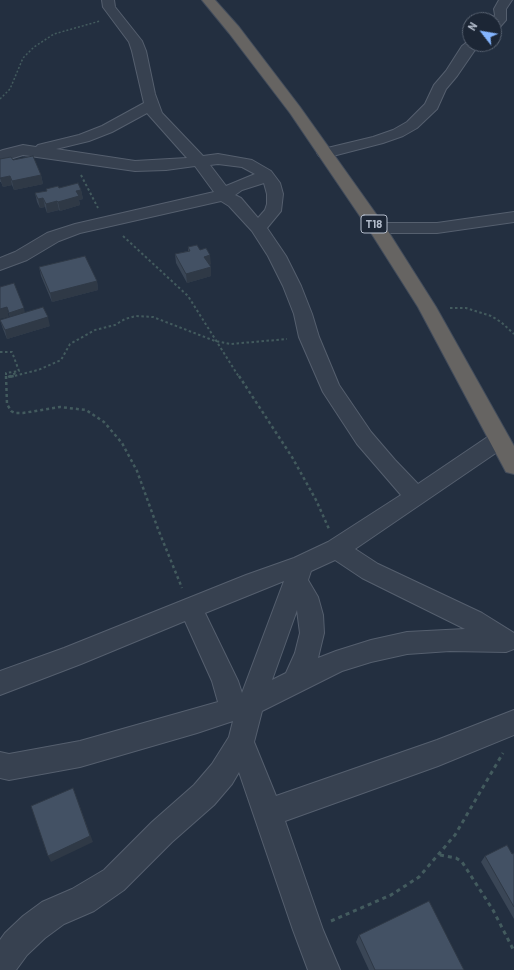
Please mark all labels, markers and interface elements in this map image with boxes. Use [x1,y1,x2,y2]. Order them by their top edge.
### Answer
north arrow [462,12,502,52]
text: N [465,20,480,33]
road number: T18 [361,215,387,233]

